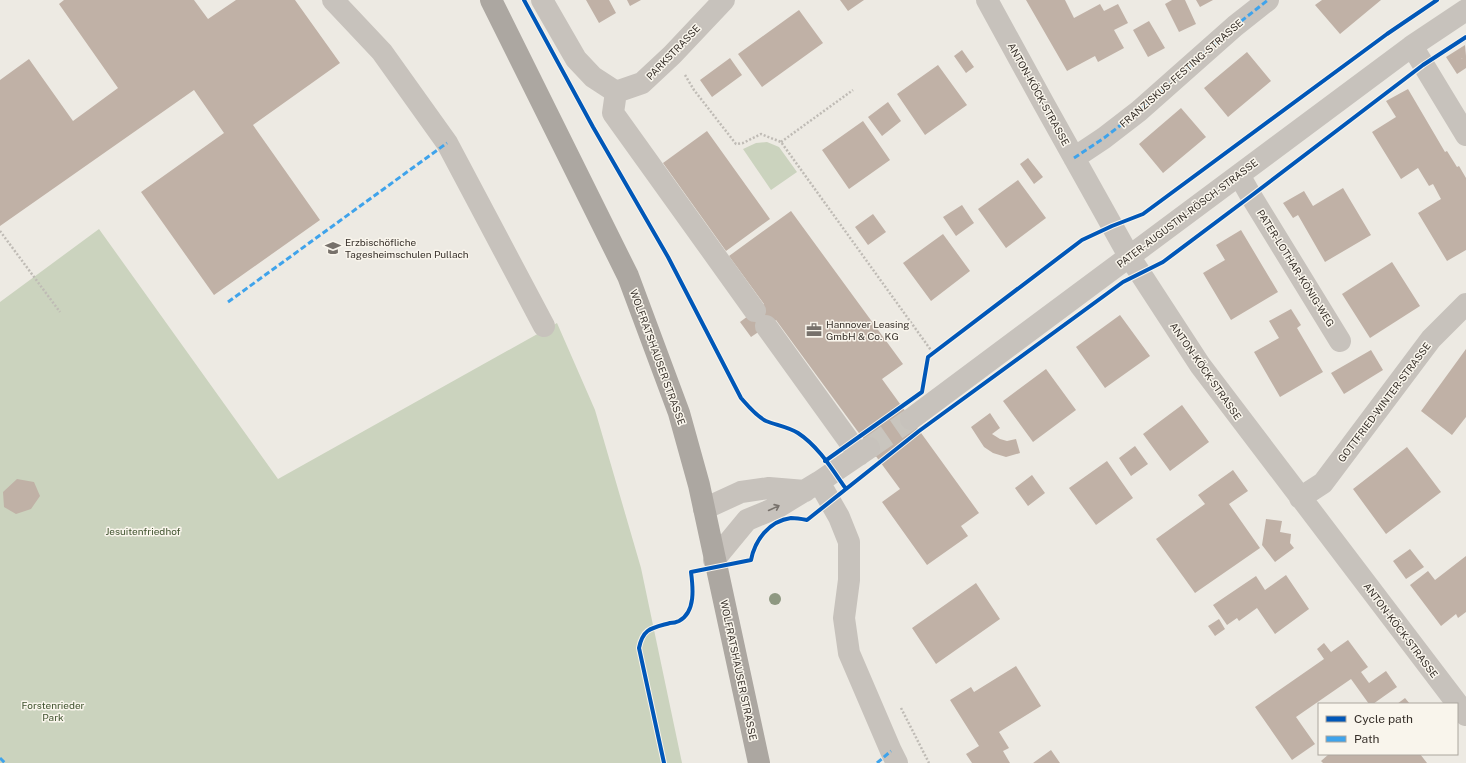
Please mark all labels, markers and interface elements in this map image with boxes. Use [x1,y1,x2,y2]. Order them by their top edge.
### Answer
street label: FRANZISKUS-FESTING-STRASSE [1117,16,1245,130]
street label: PARKSTRASSE [644,22,702,82]
street label: ANTON-KÖCK-STRASSE [1006,40,1072,148]
street label: PATER-AUGUSTIN-RÖSCH-STRASSE [1114,156,1260,270]
street label: PATER-LOTHAR-KÖNIG-WEG [1255,207,1337,329]
place label: Erzbischöfliche Tagesheimschulen Pullach [345,236,469,260]
school or university icon: Erzbischöfliche Tagesheimschulen Pullach [324,239,342,257]
street label: WOLFRATSHAUSER STRASSE [628,288,688,426]
place label: Hannover Leasing GmbH & Co. KG [826,318,909,342]
street label: ANTON-KÖCK-STRASSE [1168,320,1244,422]
office icon: Hannover Leasing GmbH & Co. KG [805,321,823,339]
street label: GOTTFRIED-WINTER-STRASSE [1335,340,1433,464]
one-way arrow [768,504,780,511]
park label: Jesuitenfriedhof [105,525,181,537]
street label: ANTON-KÖCK-STRASSE [1361,580,1441,680]
street label: WOLFRATSHAUSER STRASSE [718,599,760,741]
park label: Forstenrieder Park [21,699,85,723]
legend [1318,703,1458,755]
text: Cycle path [1354,712,1413,726]
text: Path [1354,732,1380,746]

